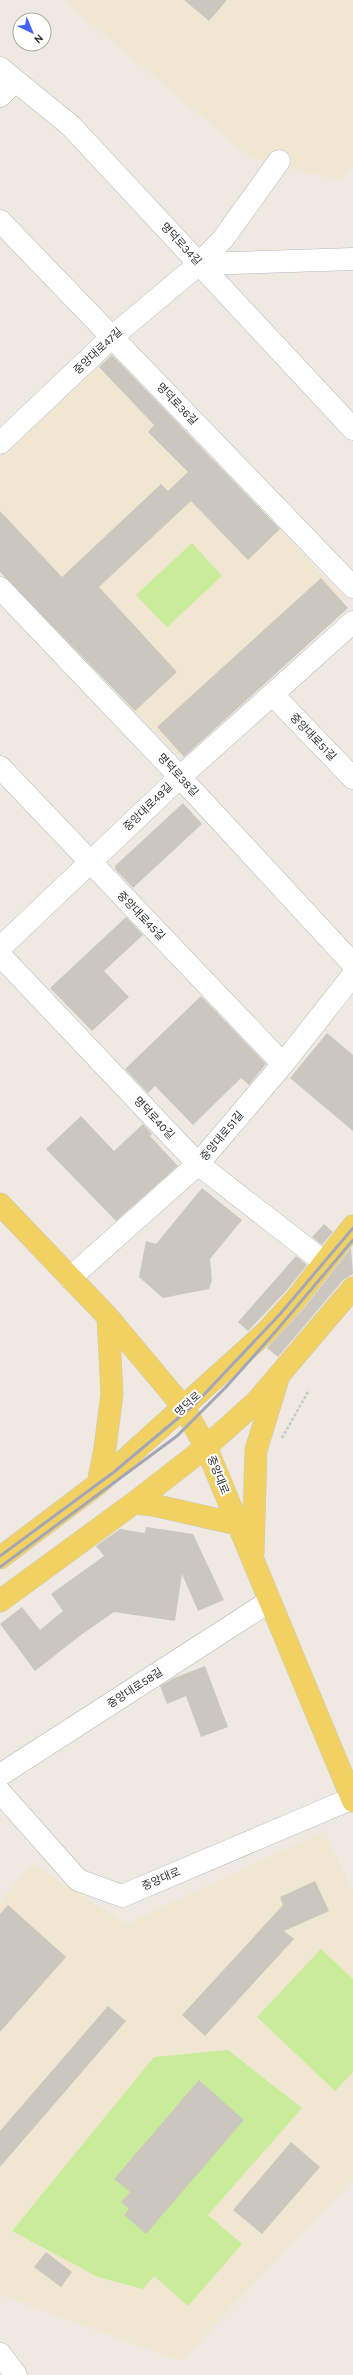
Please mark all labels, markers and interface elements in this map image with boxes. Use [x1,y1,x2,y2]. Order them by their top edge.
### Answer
north arrow [12,12,52,52]
text: N [31,31,46,46]
street label: 명덕로34길 [158,220,204,268]
street label: 중앙대로47길 [71,325,125,377]
street label: 명덕로36길 [154,380,200,428]
street label: 중앙대로51길 [287,711,339,763]
street label: 명덕로38길 [155,751,201,799]
street label: 중앙대로49길 [121,780,175,834]
street label: 중앙대로45길 [114,889,168,943]
street label: 명덕로40길 [131,1094,177,1142]
street label: 중앙대로51길 [198,1109,246,1163]
street label: 명덕로 [172,1389,204,1419]
street label: 중앙대로 [204,1454,232,1496]
street label: 중앙대로58길 [105,1665,165,1711]
street label: 중앙대로 [140,1865,182,1893]

